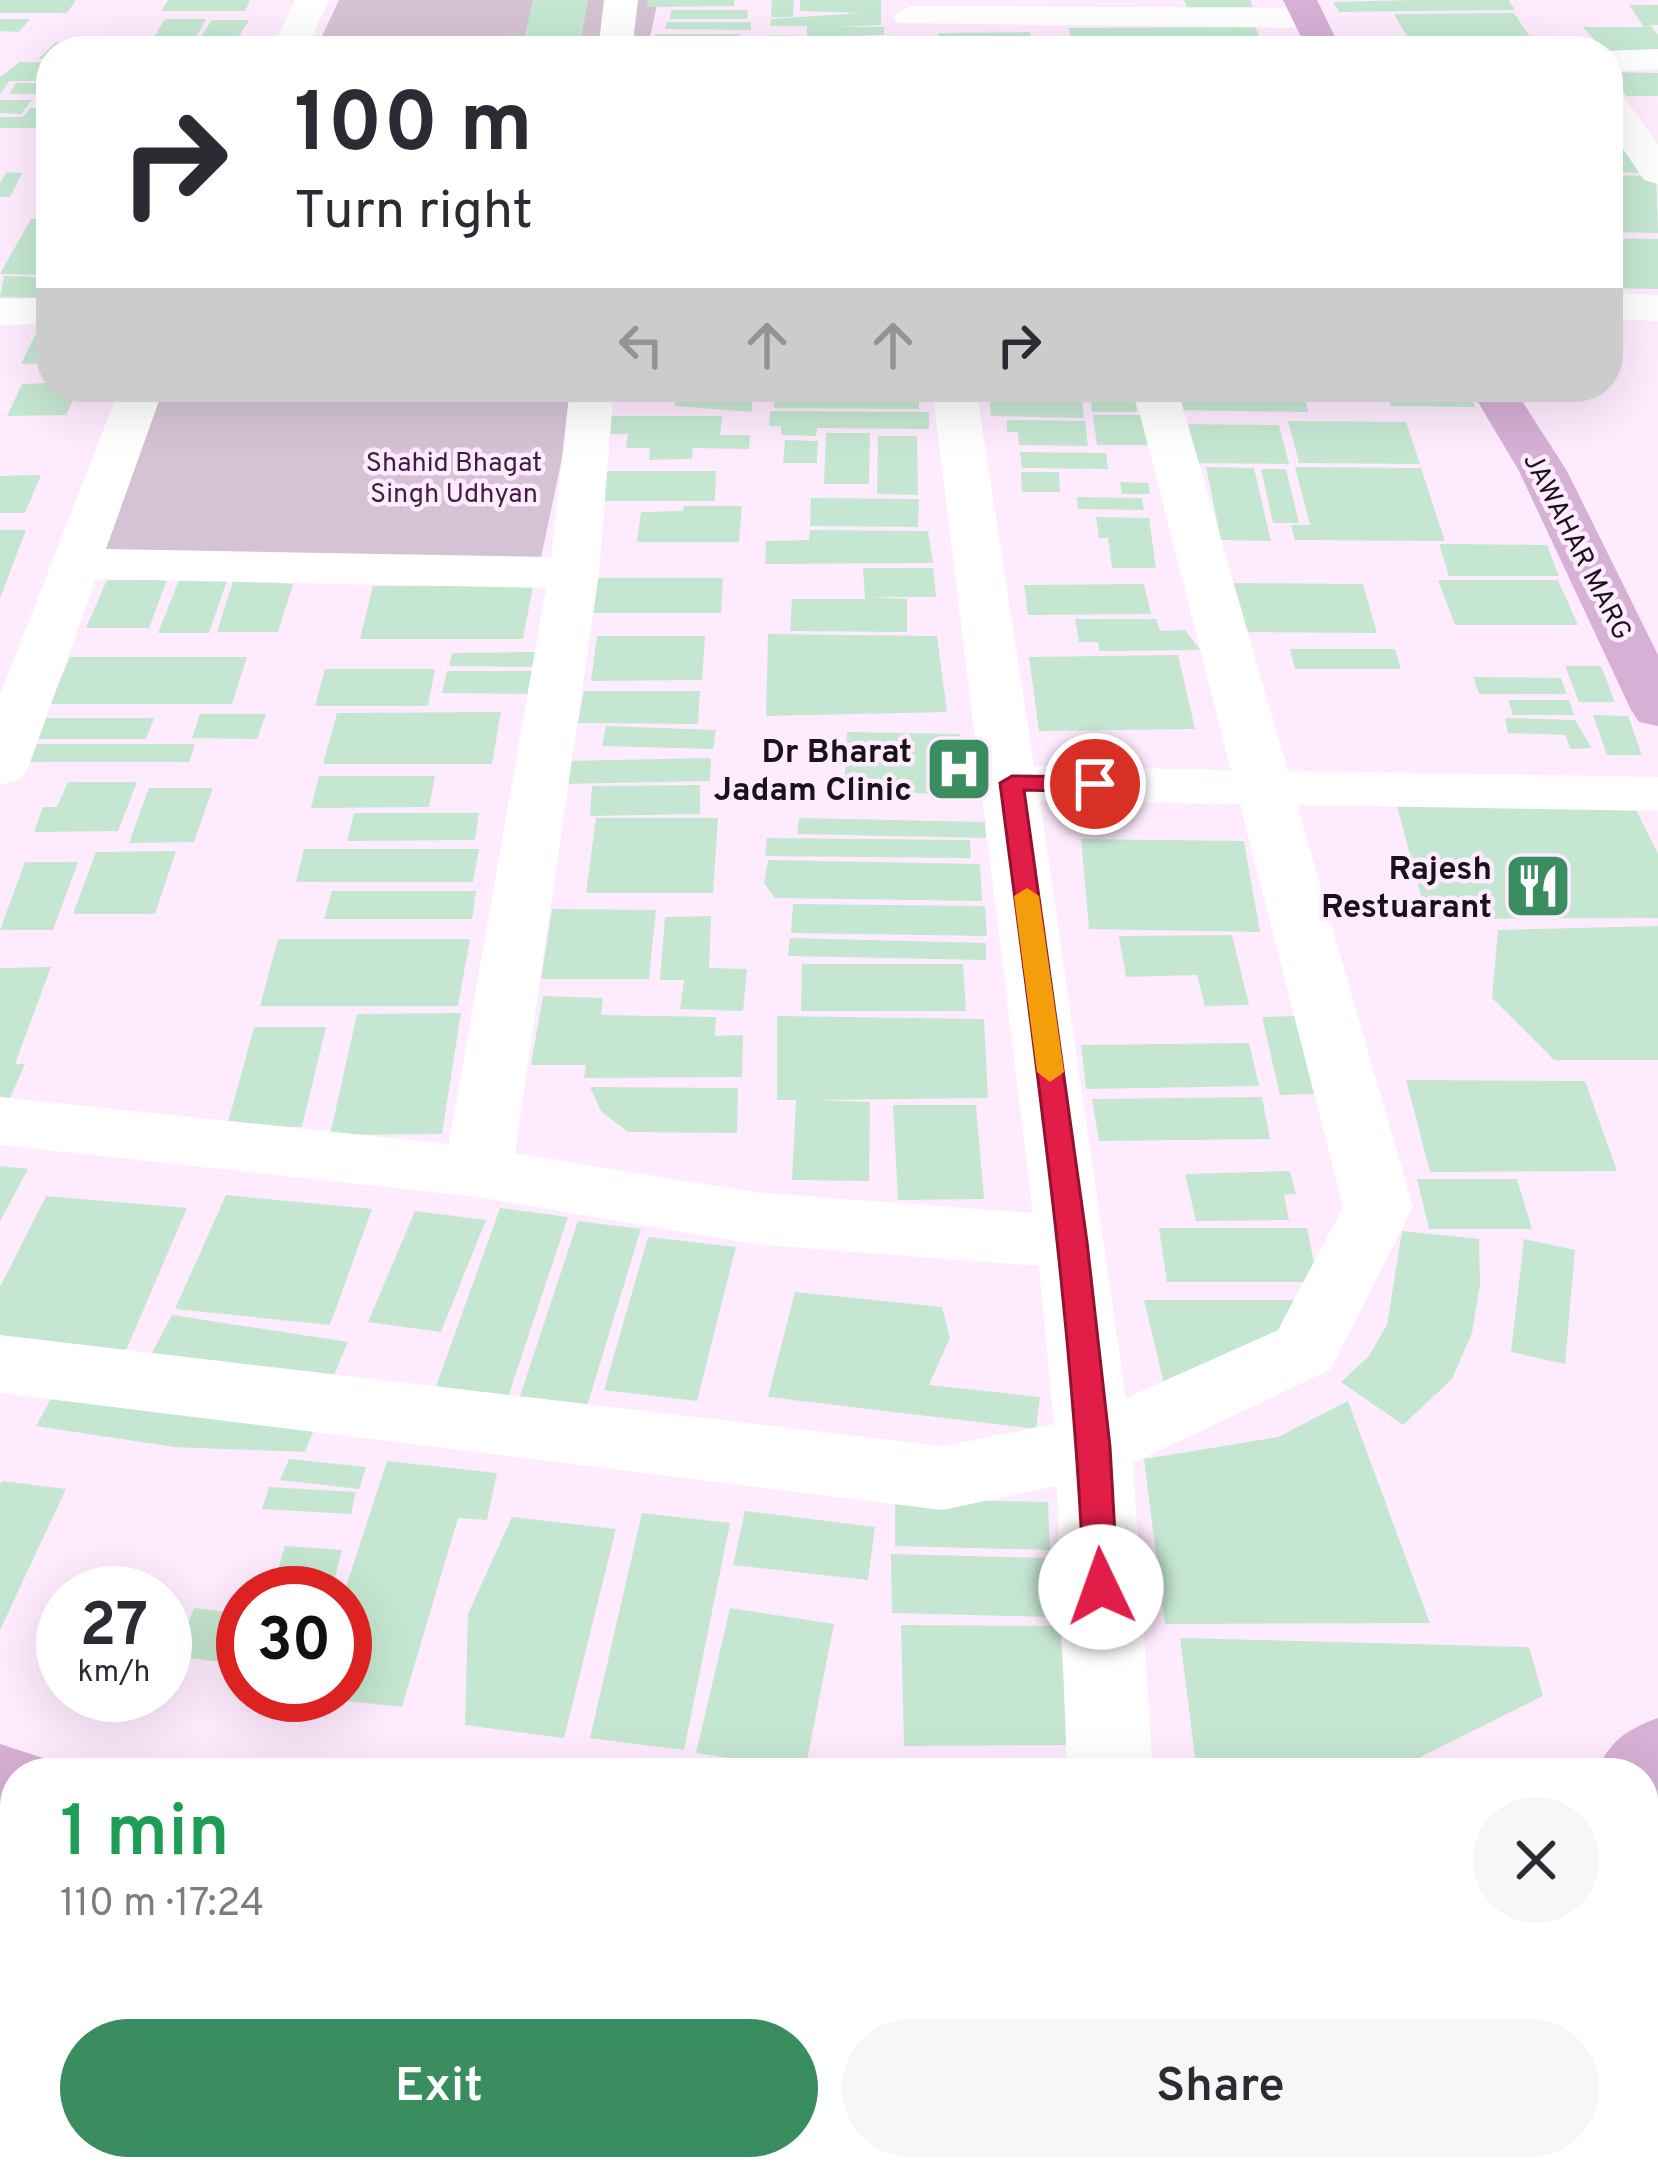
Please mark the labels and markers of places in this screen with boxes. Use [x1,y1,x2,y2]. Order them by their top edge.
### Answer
place label: Dr Bharat Jadam Clinic [714,733,912,813]
pin [1044,733,1146,835]
hospital icon: Dr Bharat Jadam Clinic [924,734,994,804]
place label: Rajesh Restuarant [1321,850,1492,930]
restaurant icon: Rajesh Restuarant [1503,851,1573,921]

